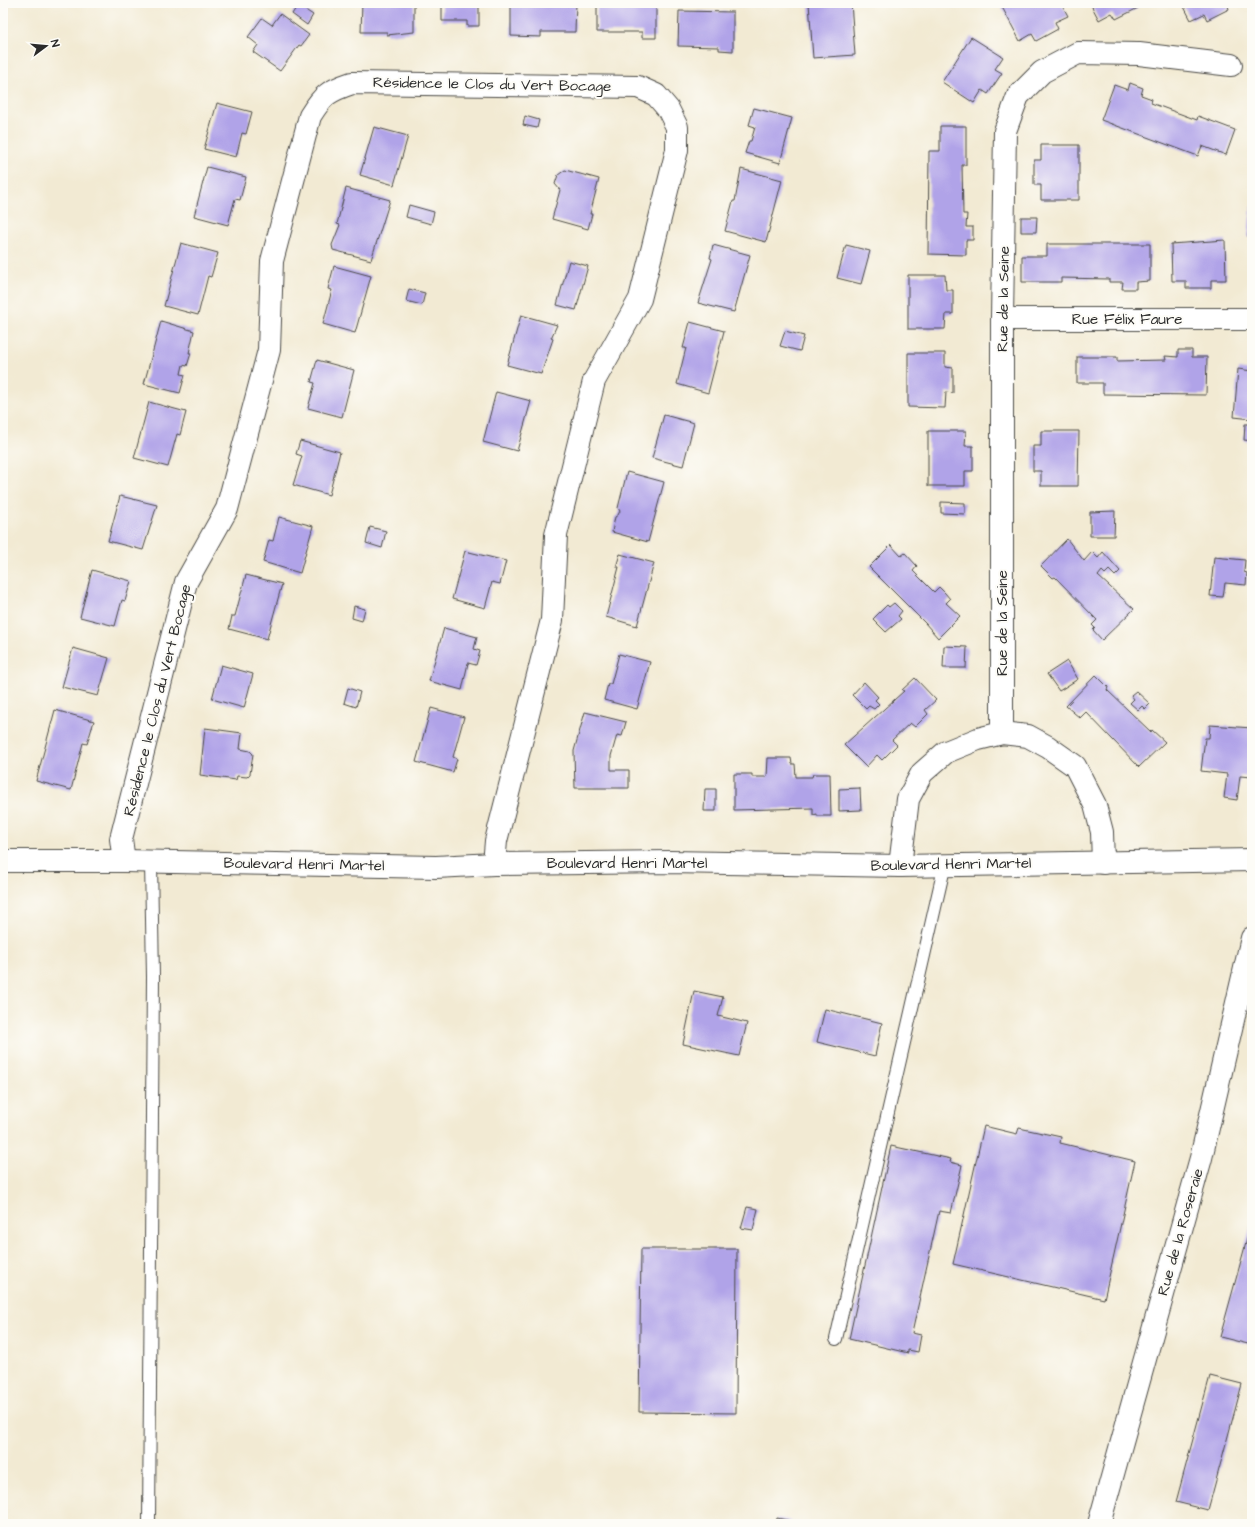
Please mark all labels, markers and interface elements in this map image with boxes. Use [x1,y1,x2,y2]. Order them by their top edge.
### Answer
north arrow [26,26,66,66]
text: N [47,38,63,49]
street label: Résidence le Clos du Vert Bocage [373,72,611,98]
street label: Rue de la Seine [992,246,1015,352]
street label: Rue Félix Faure [1072,309,1182,330]
street label: Rue de la Seine [992,570,1013,676]
street label: Résidence le Clos du Vert Bocage [118,582,197,818]
street label: Boulevard Henri Martel [223,853,385,876]
street label: Boulevard Henri Martel [547,853,707,874]
street label: Boulevard Henri Martel [870,853,1032,876]
street label: Rue de la Roseraie [1152,1166,1209,1298]

